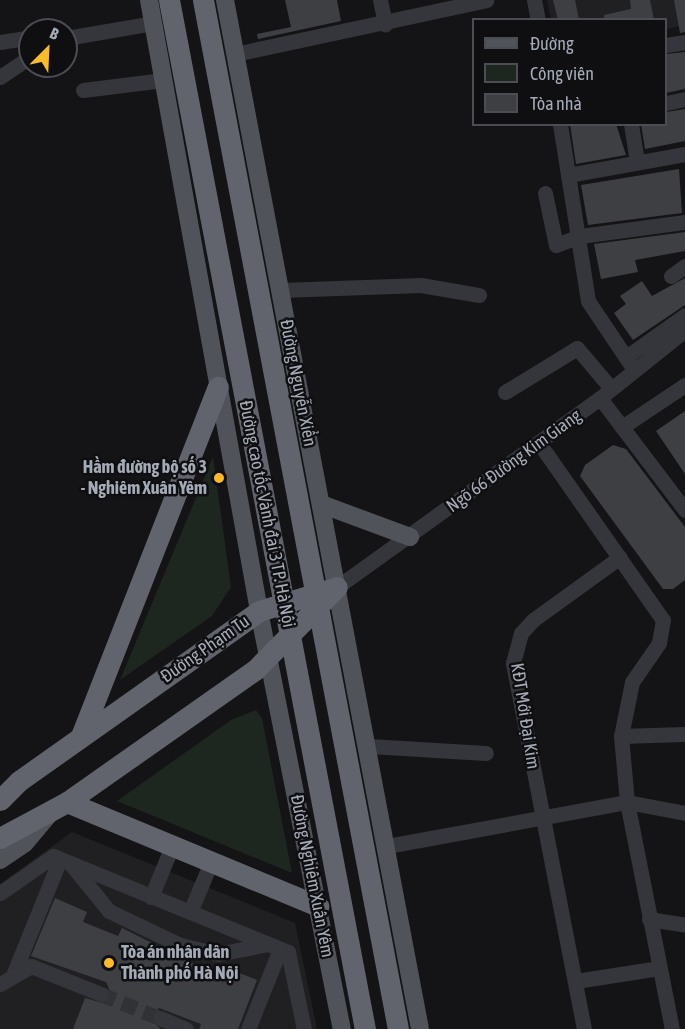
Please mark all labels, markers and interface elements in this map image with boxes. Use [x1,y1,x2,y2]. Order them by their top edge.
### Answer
north arrow [18,18,78,78]
legend [472,18,667,126]
text: B [47,24,62,43]
text: Đường [530,33,574,54]
text: Công viên [530,63,594,84]
text: Tòa nhà [530,93,582,114]
street label: Đường Nguyễn Xiển [275,318,321,448]
street label: Đường cao tốc Vành đai 3 TP. Hà Nội [234,399,300,629]
street label: Ngõ 66 Đường Kim Giang [442,405,586,517]
place label: Hầm đường bộ số 3 - Nghiêm Xuân Yêm [81,457,207,500]
marker: Hầm đường bộ số 3 - Nghiêm Xuân Yêm [212,471,226,485]
street label: Đường Phạm Tu [157,611,253,687]
street label: KĐT Mới Đại Kim [506,661,544,771]
street label: Đường Nghiêm Xuân Yêm [286,793,338,959]
place label: Tòa án nhân dân Thành phố Hà Nội [121,942,238,984]
marker: Tòa án nhân dân Thành phố Hà Nội [102,956,116,970]

